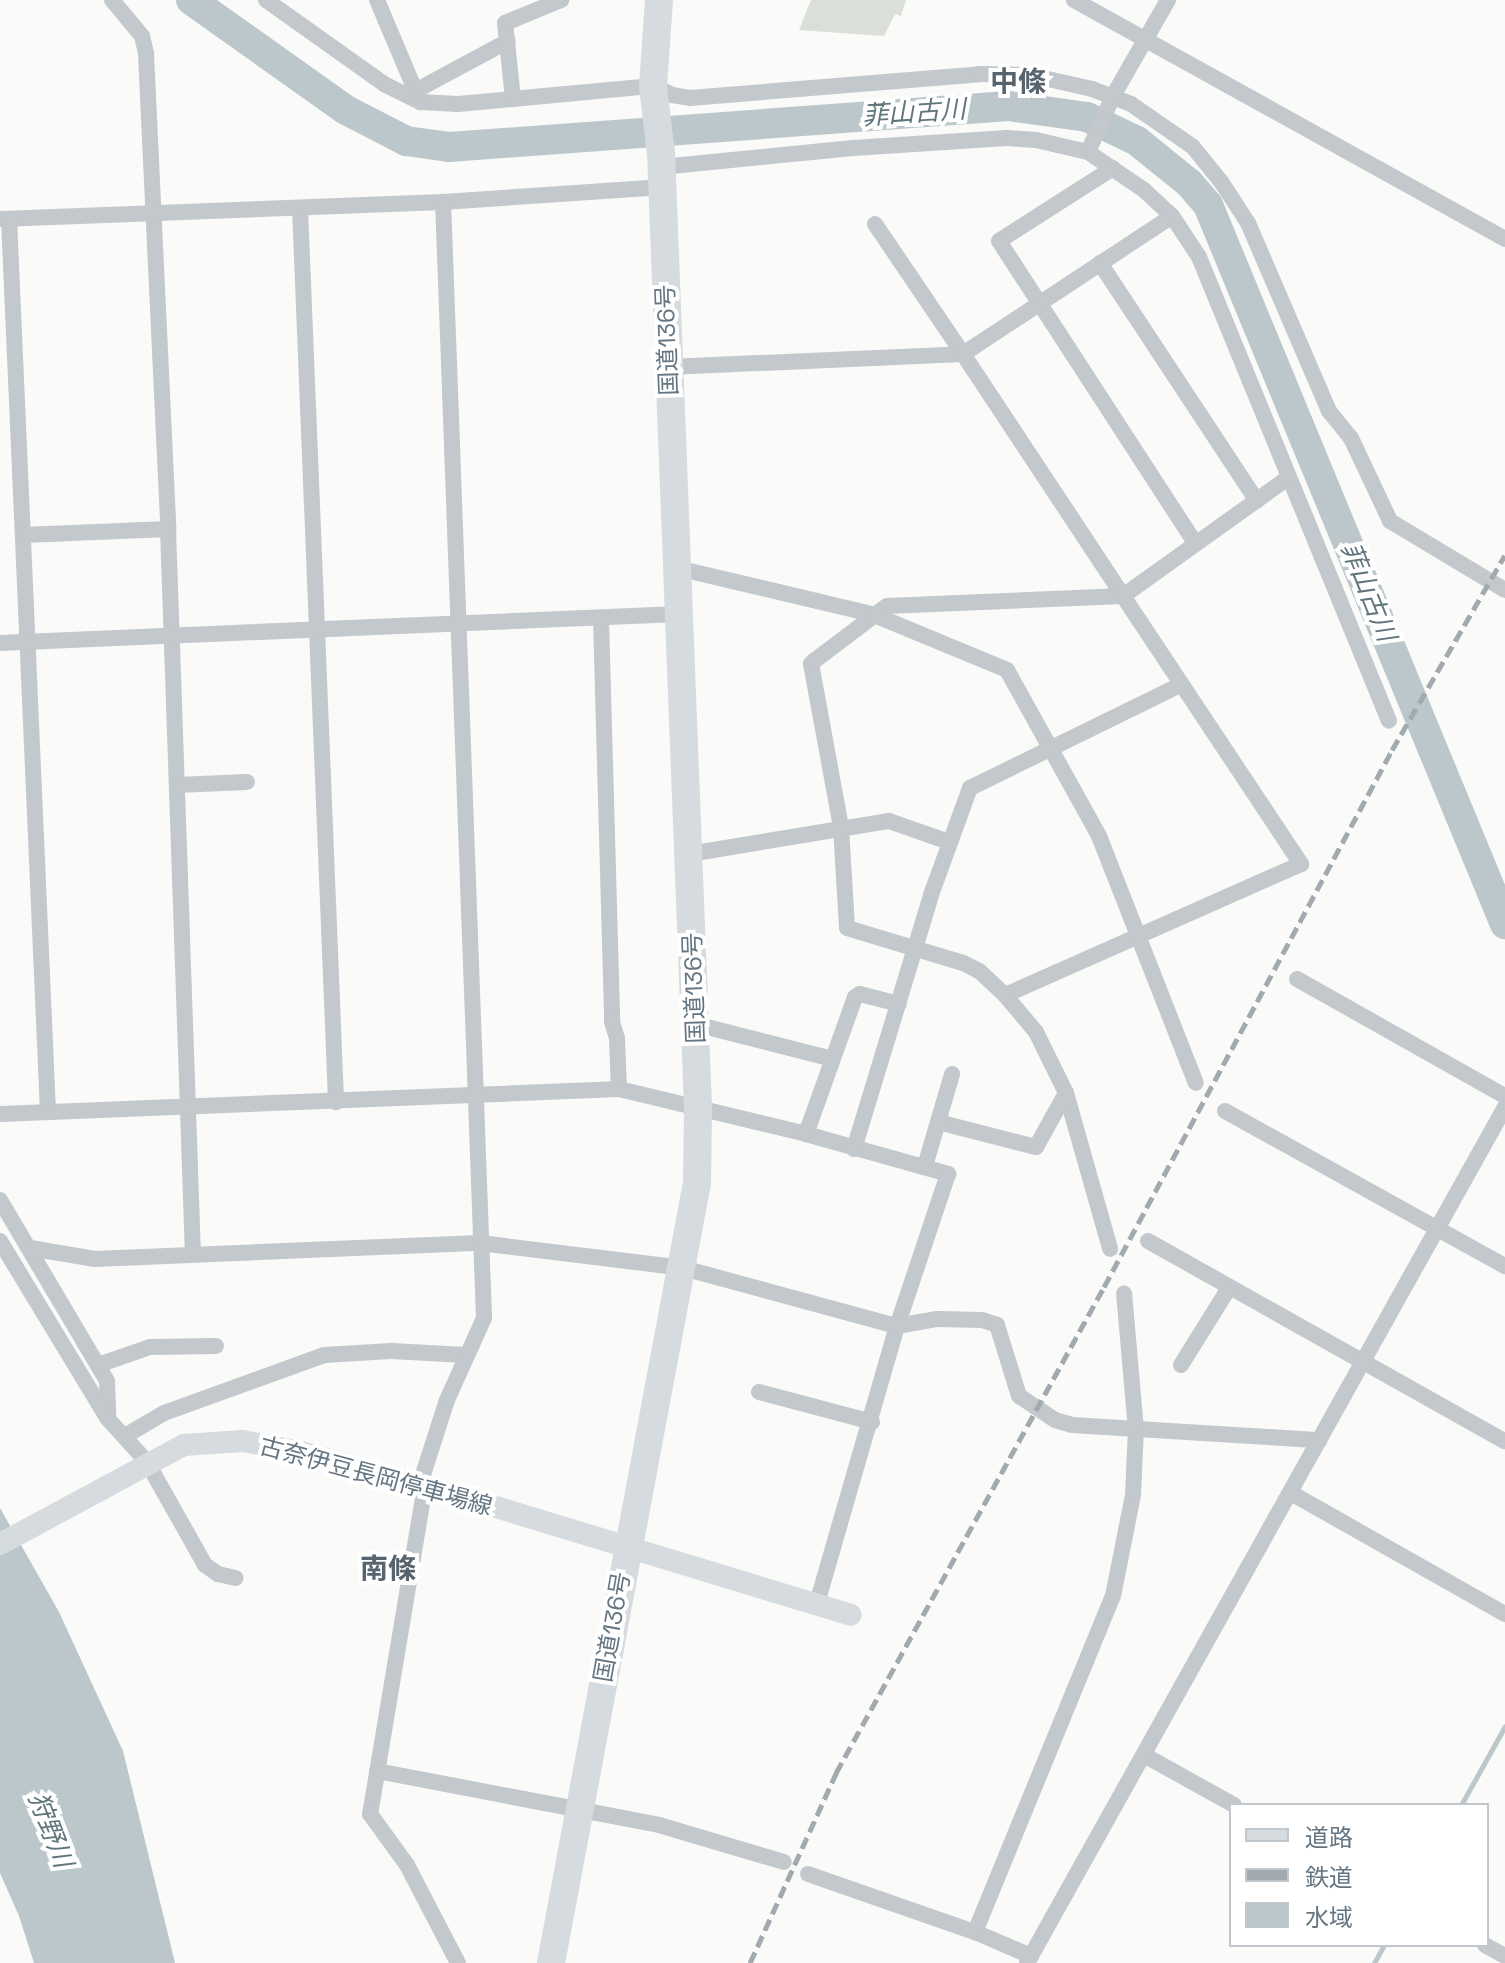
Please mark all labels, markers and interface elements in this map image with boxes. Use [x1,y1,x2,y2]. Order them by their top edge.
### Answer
district label: 中條 [990,64,1046,98]
water label: 菲山古川 [861,94,967,132]
street label: 国道136号 [651,284,683,396]
water label: 菲山古川 [1334,538,1402,646]
street label: 国道136号 [678,932,710,1044]
street label: 古奈伊豆長岡停車場線 [256,1431,496,1521]
district label: 南條 [360,1551,416,1585]
street label: 国道136号 [588,1570,636,1684]
water label: 狩野川 [21,1788,79,1872]
legend [1229,1803,1489,1947]
text: 道路 [1305,1822,1353,1853]
text: 鉄道 [1305,1862,1353,1893]
text: 水域 [1305,1902,1353,1933]

